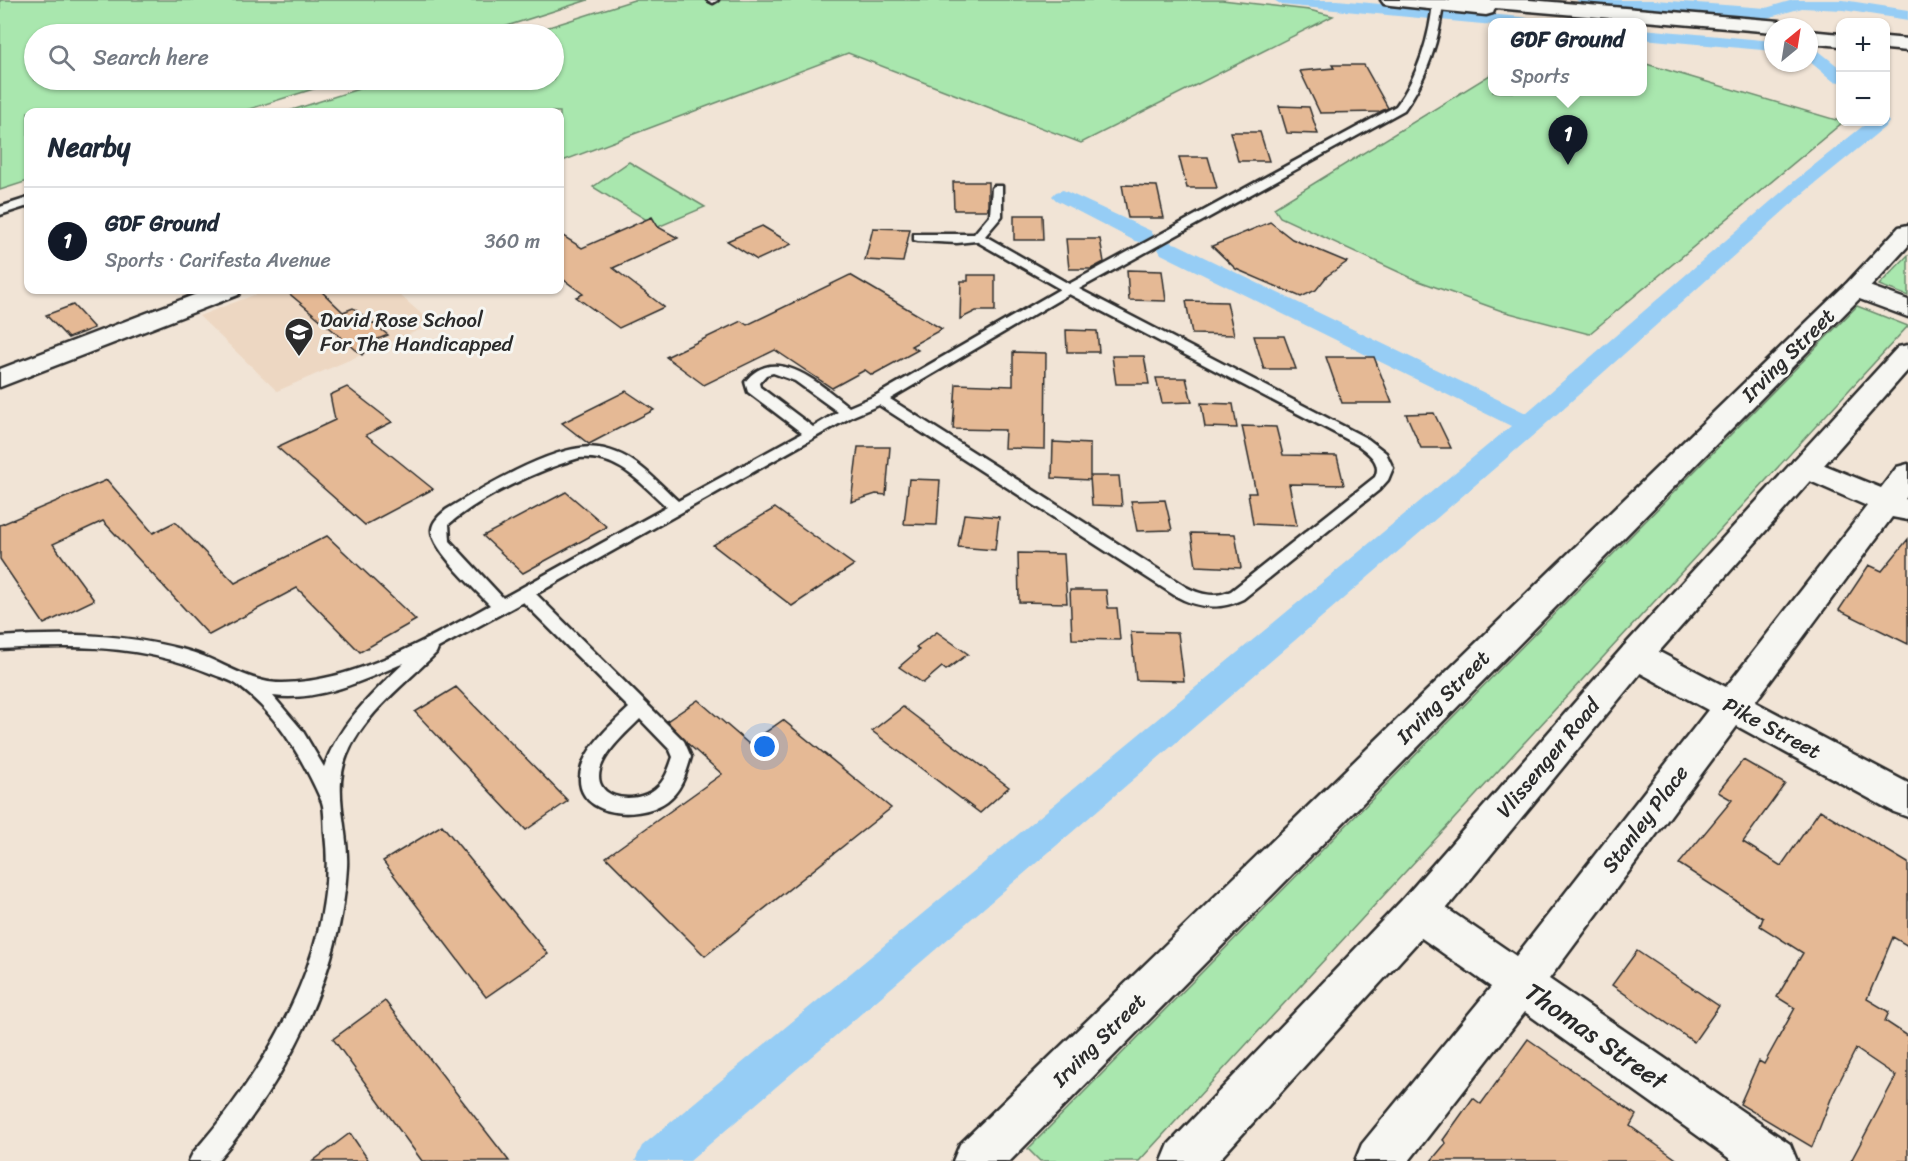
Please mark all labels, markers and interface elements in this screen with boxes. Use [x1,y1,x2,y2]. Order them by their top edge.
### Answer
popup [1488,18,1647,96]
north arrow [1764,18,1818,72]
map controls [1836,18,1890,126]
button: + [1836,18,1890,72]
text: GDF Ground [1511,20,1624,59]
search box [24,24,564,90]
text: Search here [93,38,209,77]
icon: search [45,41,78,74]
text: Sports [1511,59,1569,94]
button: − [1836,72,1890,126]
pin: 1 [1548,116,1588,165]
text: Nearby [48,124,130,170]
text: GDF Ground [105,204,219,243]
text: 1 [63,224,72,259]
text: 360 m [484,224,540,259]
text: Sports · Carifesta Avenue [105,243,331,278]
street label: Irving Street [1731,299,1844,412]
place label: David Rose School For The Handicapped [320,301,515,363]
school or university icon: David Rose School For The Handicapped [283,316,315,358]
street label: Irving Street [1386,641,1499,754]
street label: Pike Street [1716,686,1828,770]
street label: Vlissengen Road [1486,688,1611,827]
your location [750,732,779,761]
street label: Stanley Place [1591,756,1699,882]
street label: Thomas Street [1515,969,1679,1103]
street label: Irving Street [1042,984,1155,1097]

